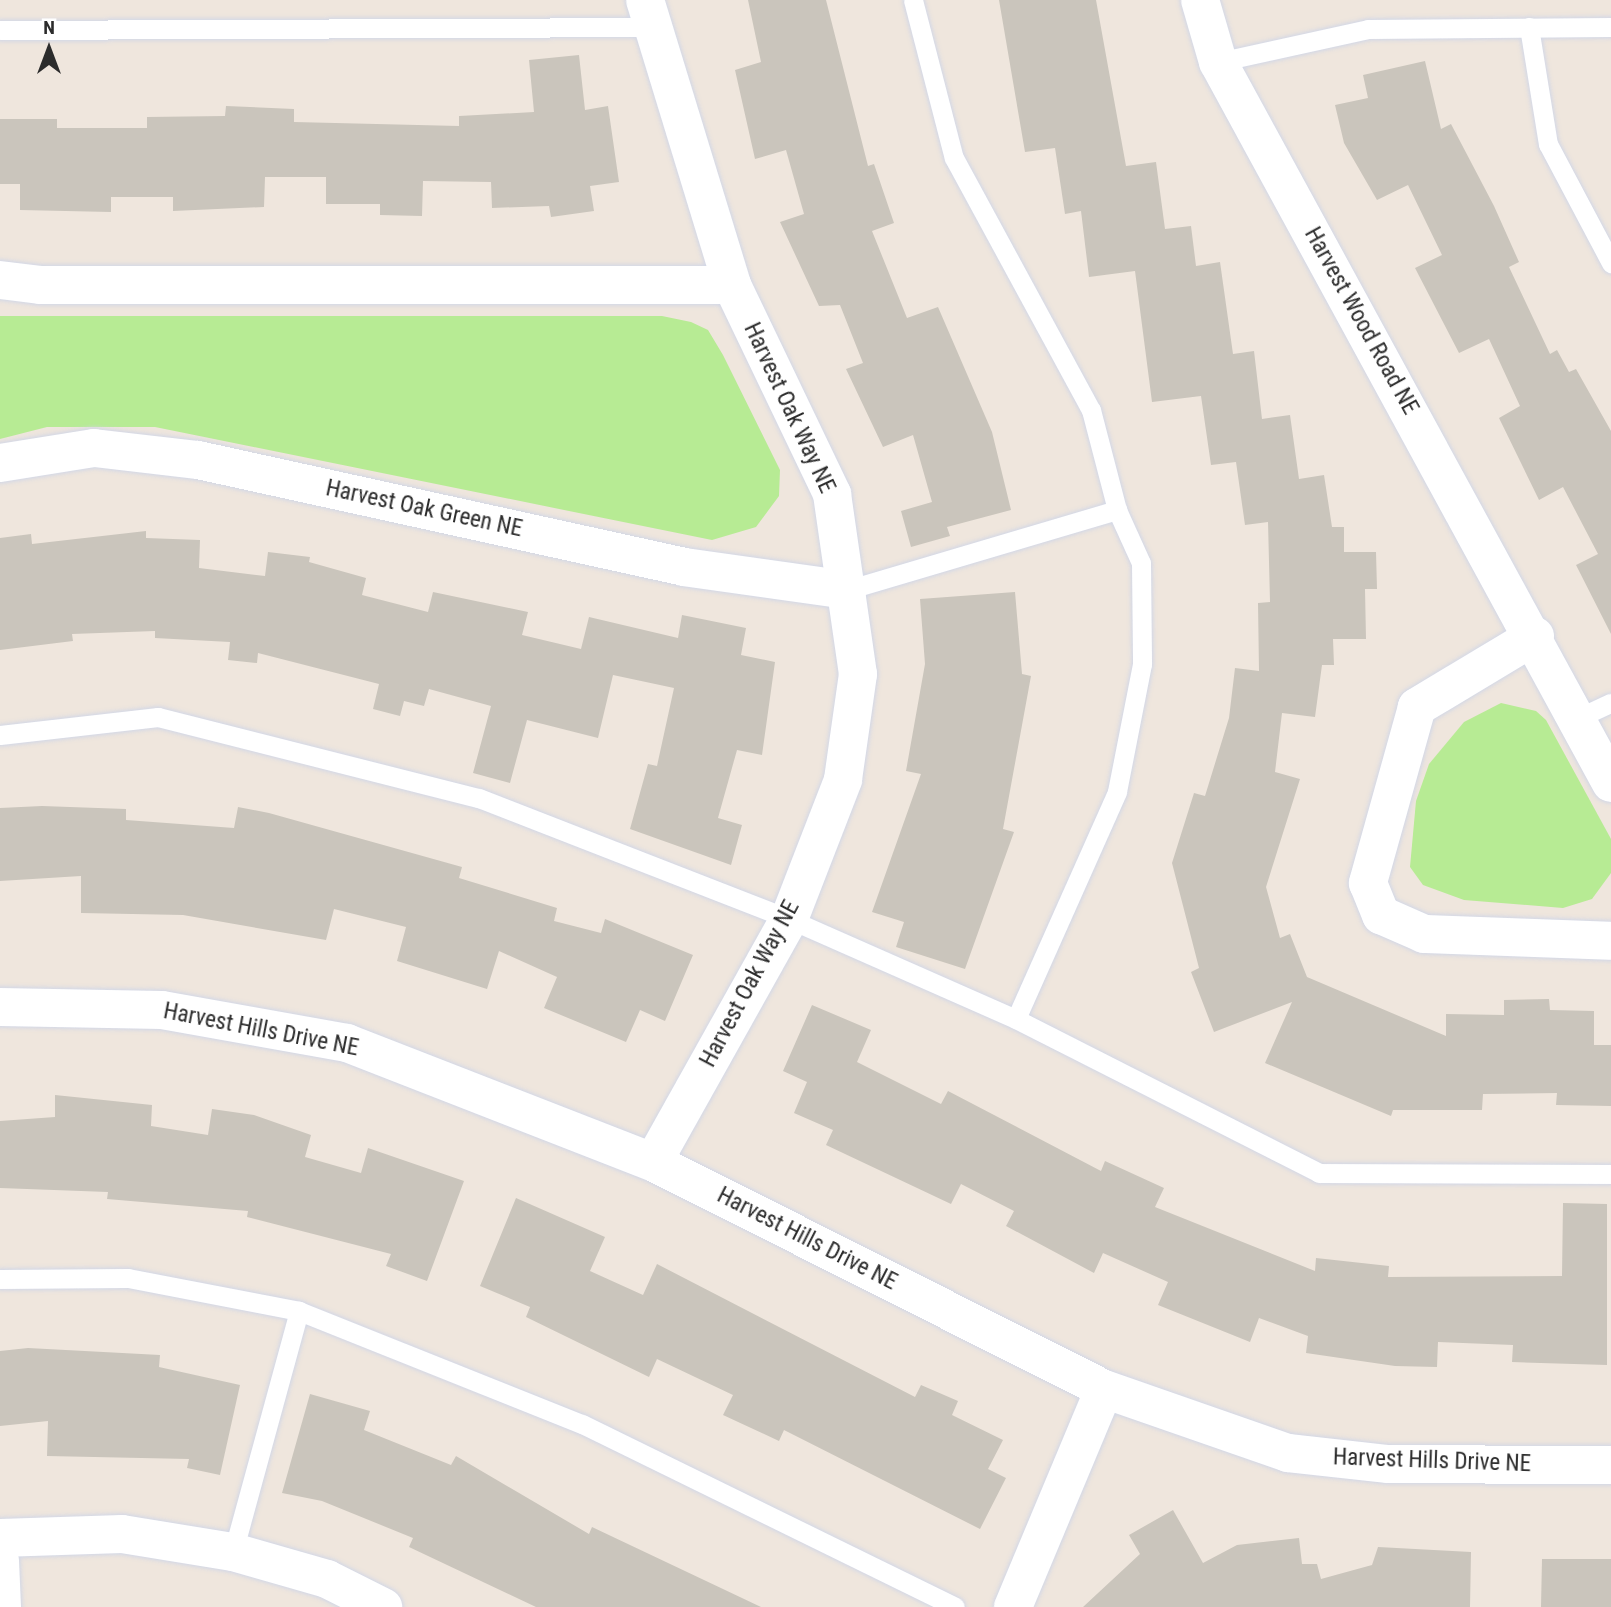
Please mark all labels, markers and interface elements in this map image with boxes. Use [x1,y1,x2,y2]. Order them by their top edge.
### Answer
north arrow [14,14,84,84]
text: N [43,16,55,39]
street label: Harvest Wood Road NE [1298,223,1424,419]
street label: Harvest Oak Way NE [737,319,841,497]
street label: Harvest Oak Green NE [323,475,525,543]
street label: Harvest Oak Way NE [694,896,806,1072]
street label: Harvest Hills Drive NE [161,998,361,1062]
street label: Harvest Hills Drive NE [712,1182,902,1296]
street label: Harvest Hills Drive NE [1332,1444,1532,1478]

